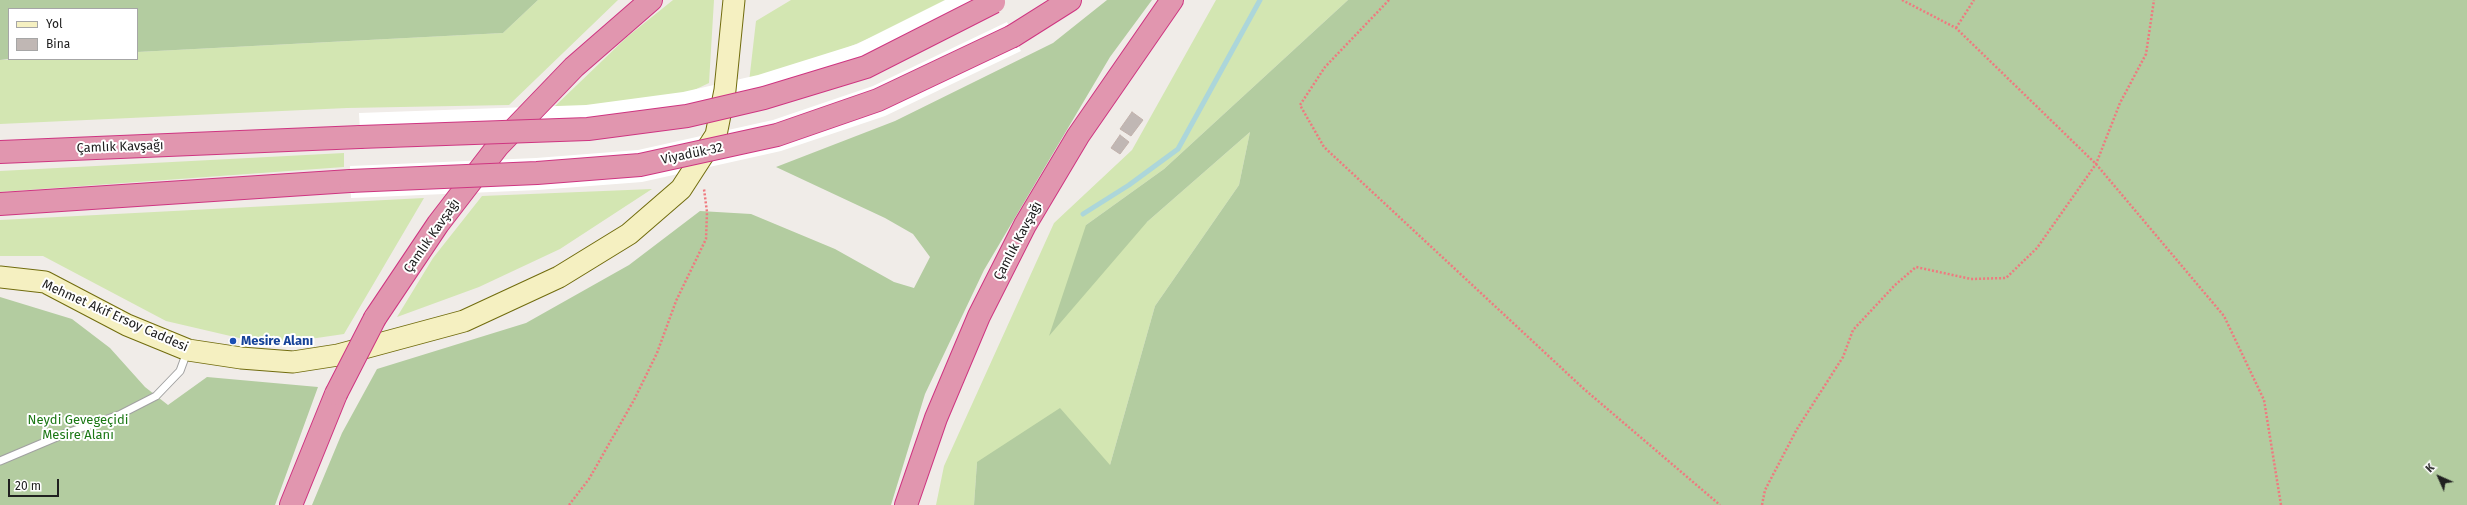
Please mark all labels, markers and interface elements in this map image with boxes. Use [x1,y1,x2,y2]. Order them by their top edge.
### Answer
legend [8,8,138,60]
text: Yol [46,17,62,31]
text: Bina [46,37,70,51]
street label: Çamlık Kavşağı [76,138,164,156]
street label: Viyadük-32 [660,140,724,168]
street label: Çamlık Kavşağı [401,196,463,276]
street label: Çamlık Kavşağı [991,199,1045,283]
street label: Mehmet Akif Ersoy Caddesi [39,277,191,355]
place label: Mesire Alanı [241,333,313,349]
marker: Mesire Alanı [228,336,238,346]
park label: Neydi Gevegeçidi Mesire Alanı [28,412,128,443]
north arrow [2419,457,2459,497]
text: K [2423,461,2437,475]
scale bar [10,471,61,497]
text: 20 m [15,479,41,493]

